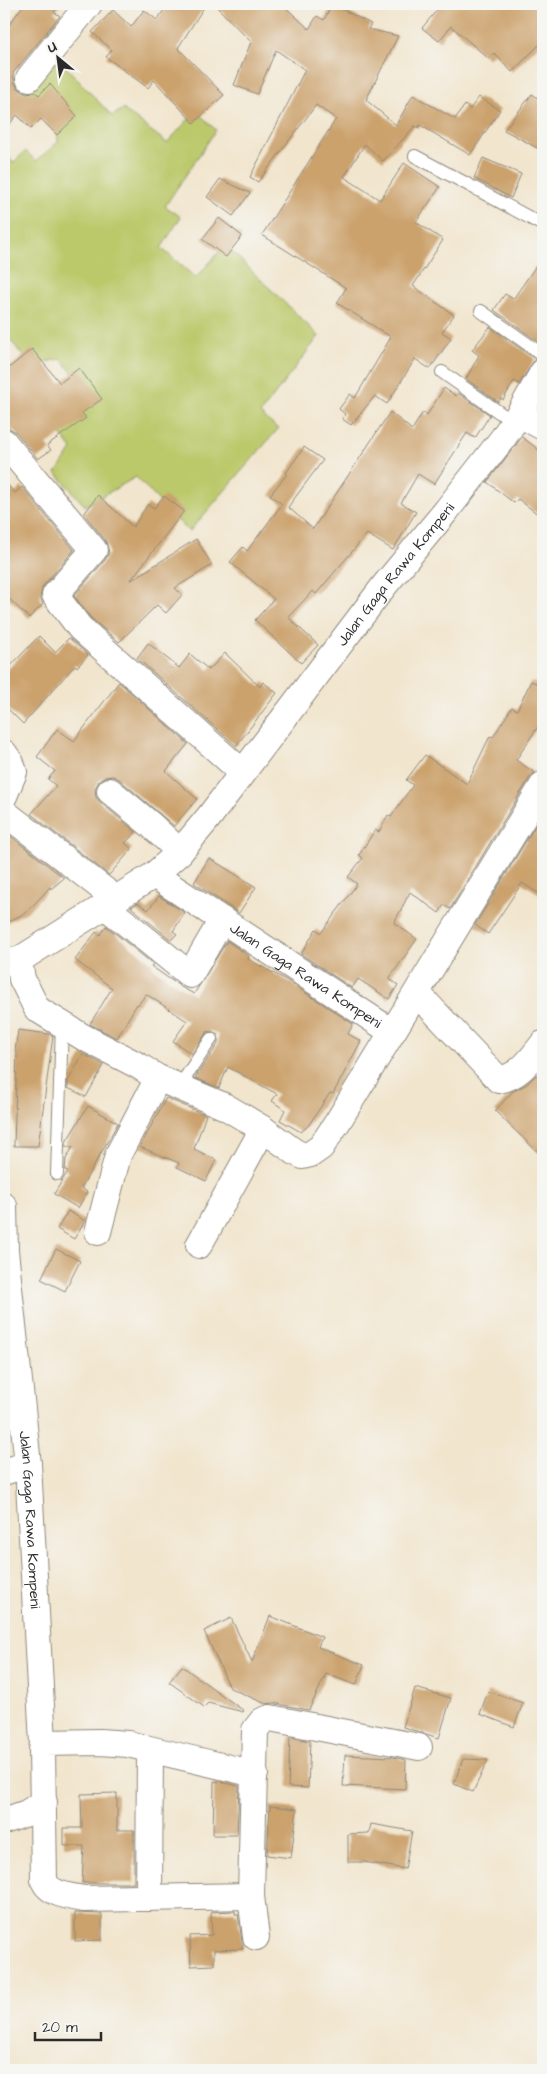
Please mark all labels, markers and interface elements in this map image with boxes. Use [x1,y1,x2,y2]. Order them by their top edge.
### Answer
north arrow [32,32,82,82]
text: U [44,37,61,58]
street label: Jalan Gaga Rawa Kompeni [332,498,460,651]
street label: Jalan Gaga Rawa Kompeni [226,918,386,1034]
street label: Jalan Gaga Rawa Kompeni [13,1430,46,1610]
scale bar [35,2009,101,2041]
text: 20 m [42,2017,78,2038]

